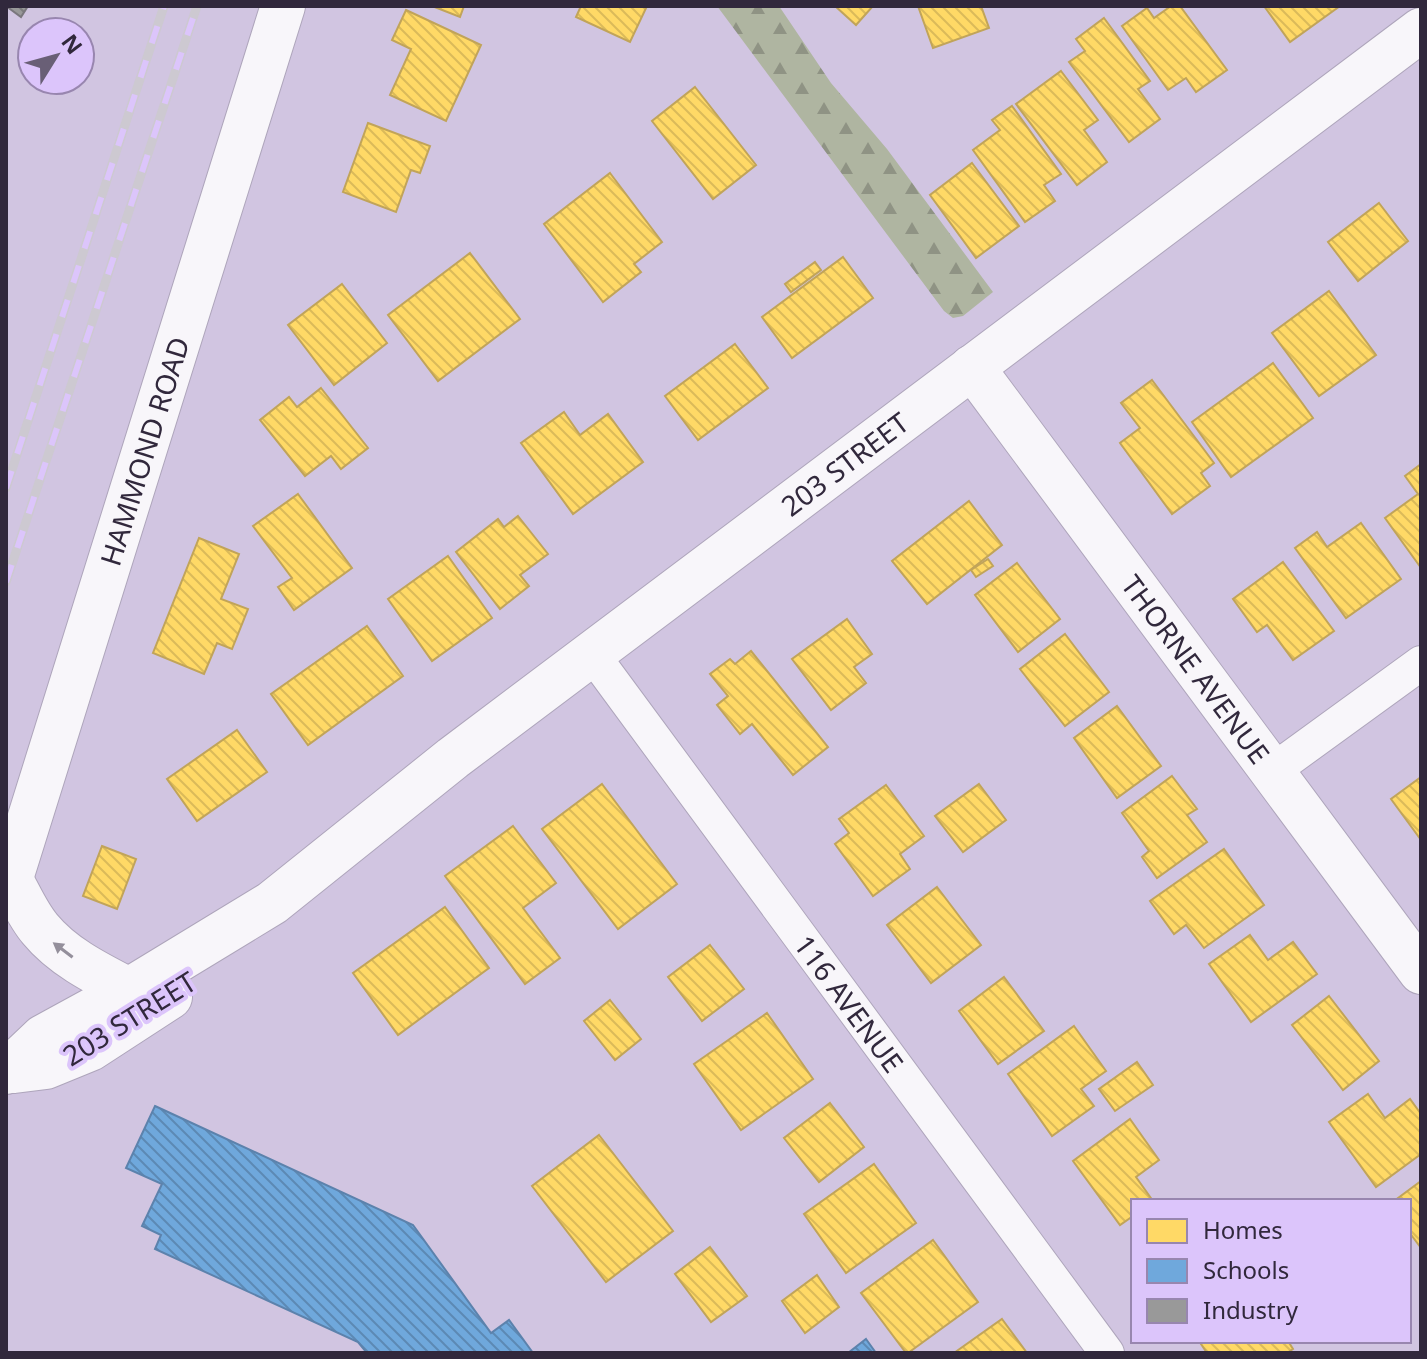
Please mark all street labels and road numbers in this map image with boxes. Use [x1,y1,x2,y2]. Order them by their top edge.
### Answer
street label: HAMMOND ROAD [91,332,198,570]
street label: 203 STREET [773,403,916,524]
street label: THORNE AVENUE [1113,567,1279,771]
street label: 116 AVENUE [786,927,913,1080]
street label: 203 STREET [55,962,203,1074]

